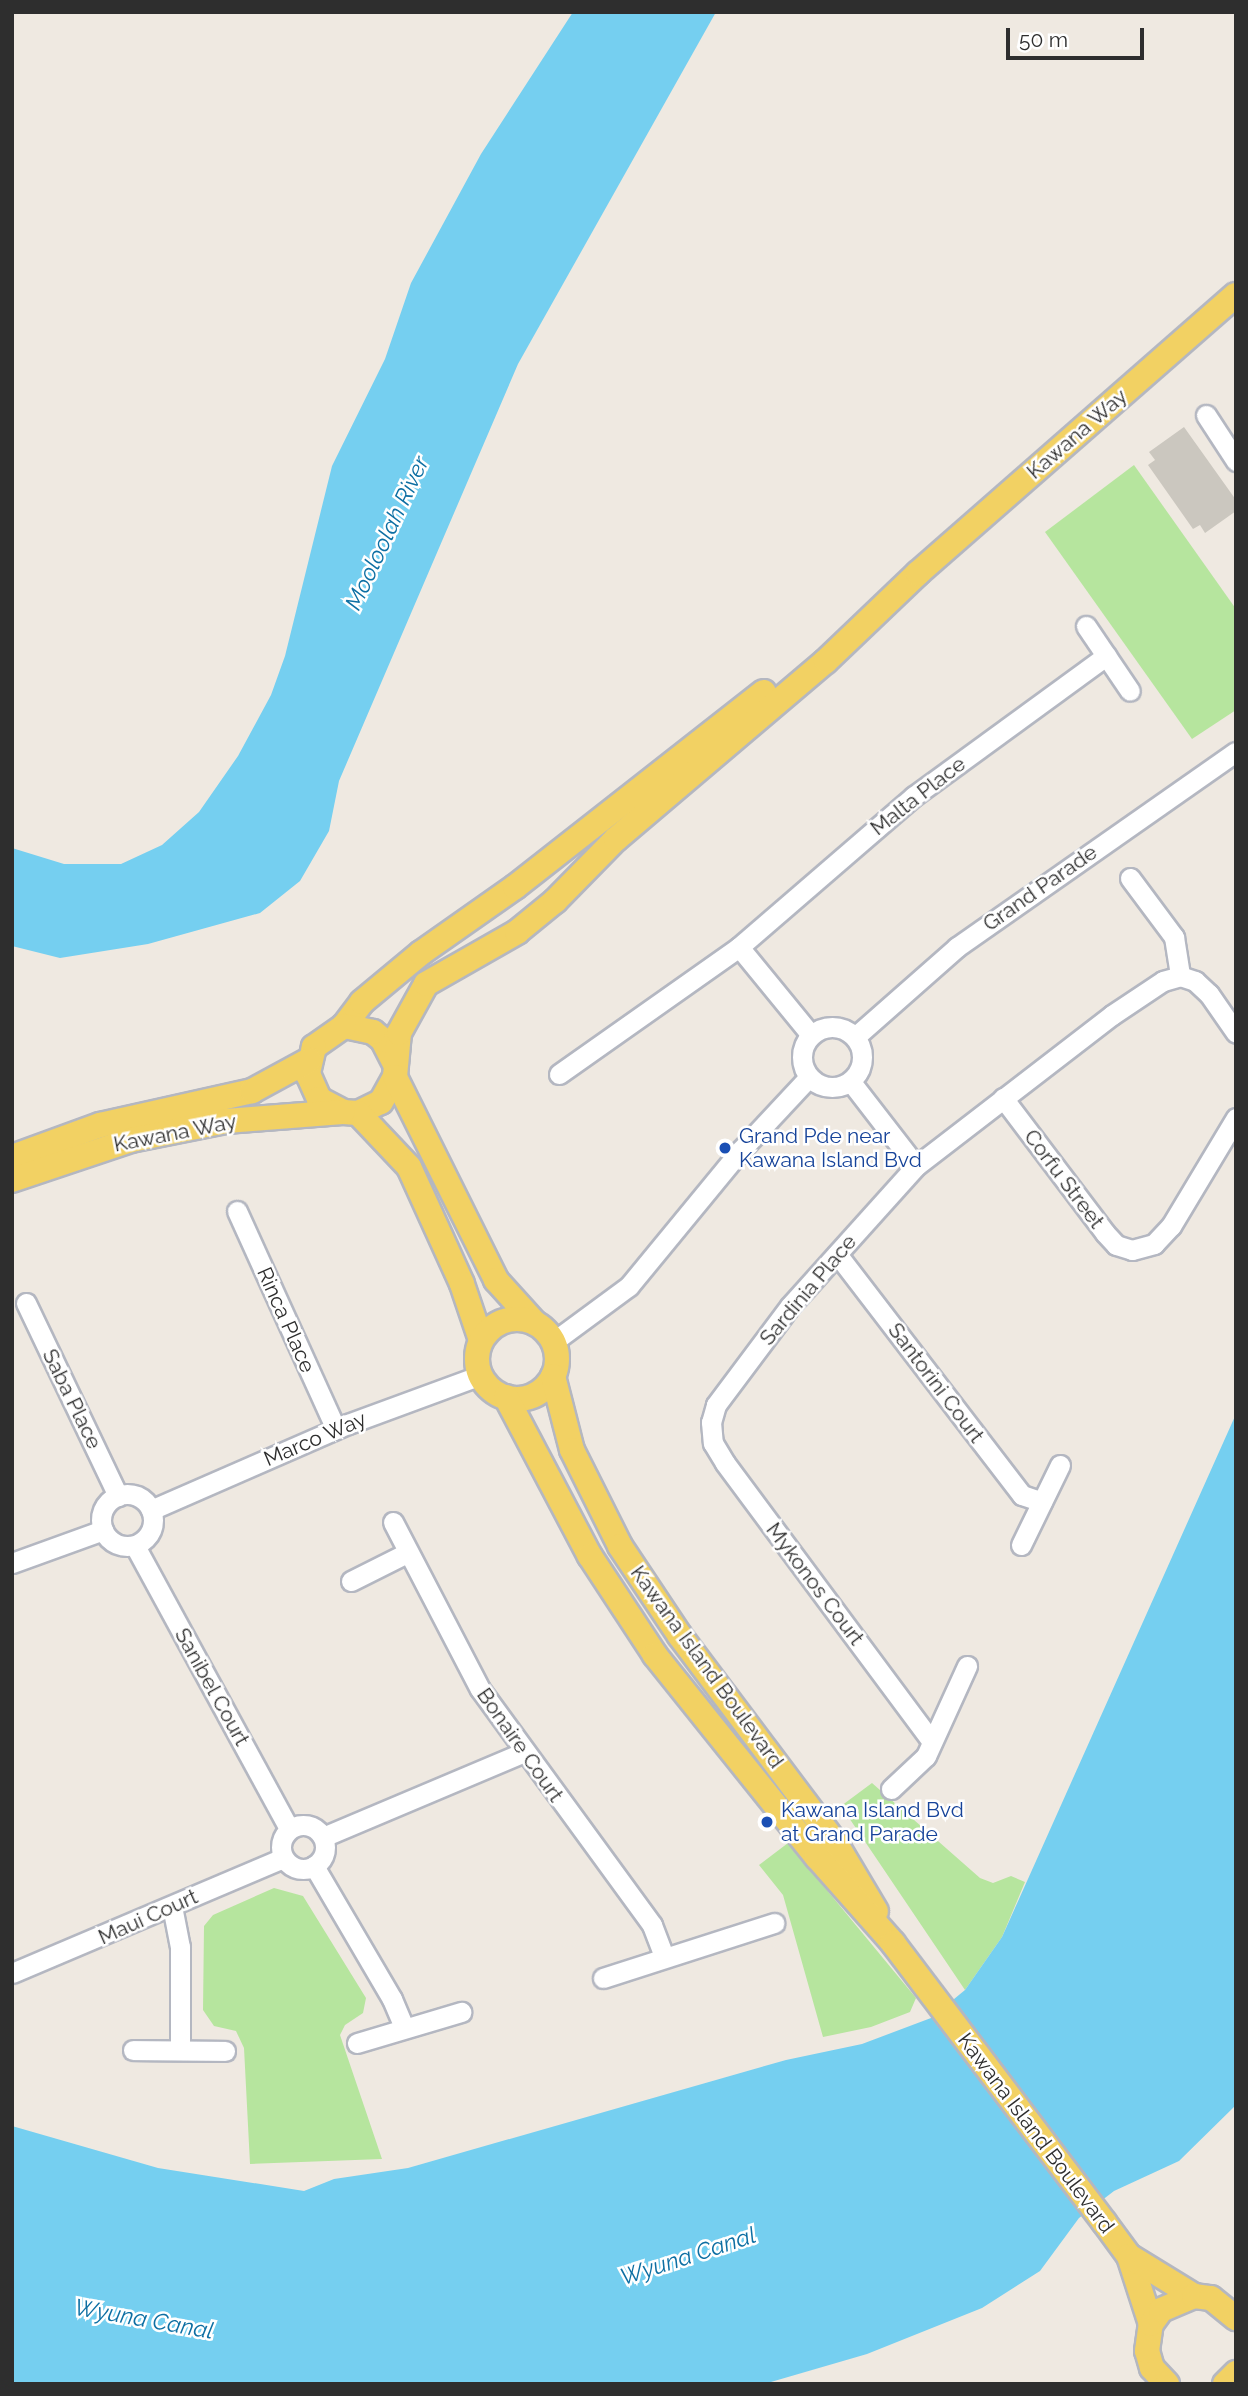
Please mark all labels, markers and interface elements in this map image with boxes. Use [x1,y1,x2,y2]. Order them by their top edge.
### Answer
scale bar [1010,14,1148,58]
text: 50 m [1019,27,1068,52]
street label: Kawana Way [1021,383,1133,485]
water label: Mooloolah River [339,452,435,614]
street label: Malta Place [866,751,970,841]
street label: Grand Parade [978,840,1102,936]
street label: Kawana Way [111,1109,239,1157]
place label: Grand Pde near Kawana Island Bvd [739,1123,922,1173]
street label: Corfu Street [1019,1125,1109,1233]
marker: Grand Pde near Kawana Island Bvd [717,1140,733,1156]
street label: Sardinia Place [754,1230,862,1350]
street label: Rinca Place [252,1263,320,1377]
street label: Santorini Court [883,1318,989,1448]
street label: Saba Place [37,1345,107,1453]
street label: Marco Way [260,1406,370,1472]
street label: Mykonos Court [761,1518,869,1650]
street label: Kawana Island Boulevard [625,1561,789,1773]
street label: Sanibel Court [169,1624,255,1750]
street label: Bonaire Court [471,1683,569,1807]
place label: Kawana Island Bvd at Grand Parade [781,1797,964,1847]
marker: Kawana Island Bvd at Grand Parade [759,1814,775,1830]
street label: Maui Court [94,1884,202,1950]
street label: Kawana Island Boulevard [952,2028,1120,2238]
water label: Wyuna Canal [617,2221,759,2291]
water label: Wyuna Canal [72,2293,216,2345]

